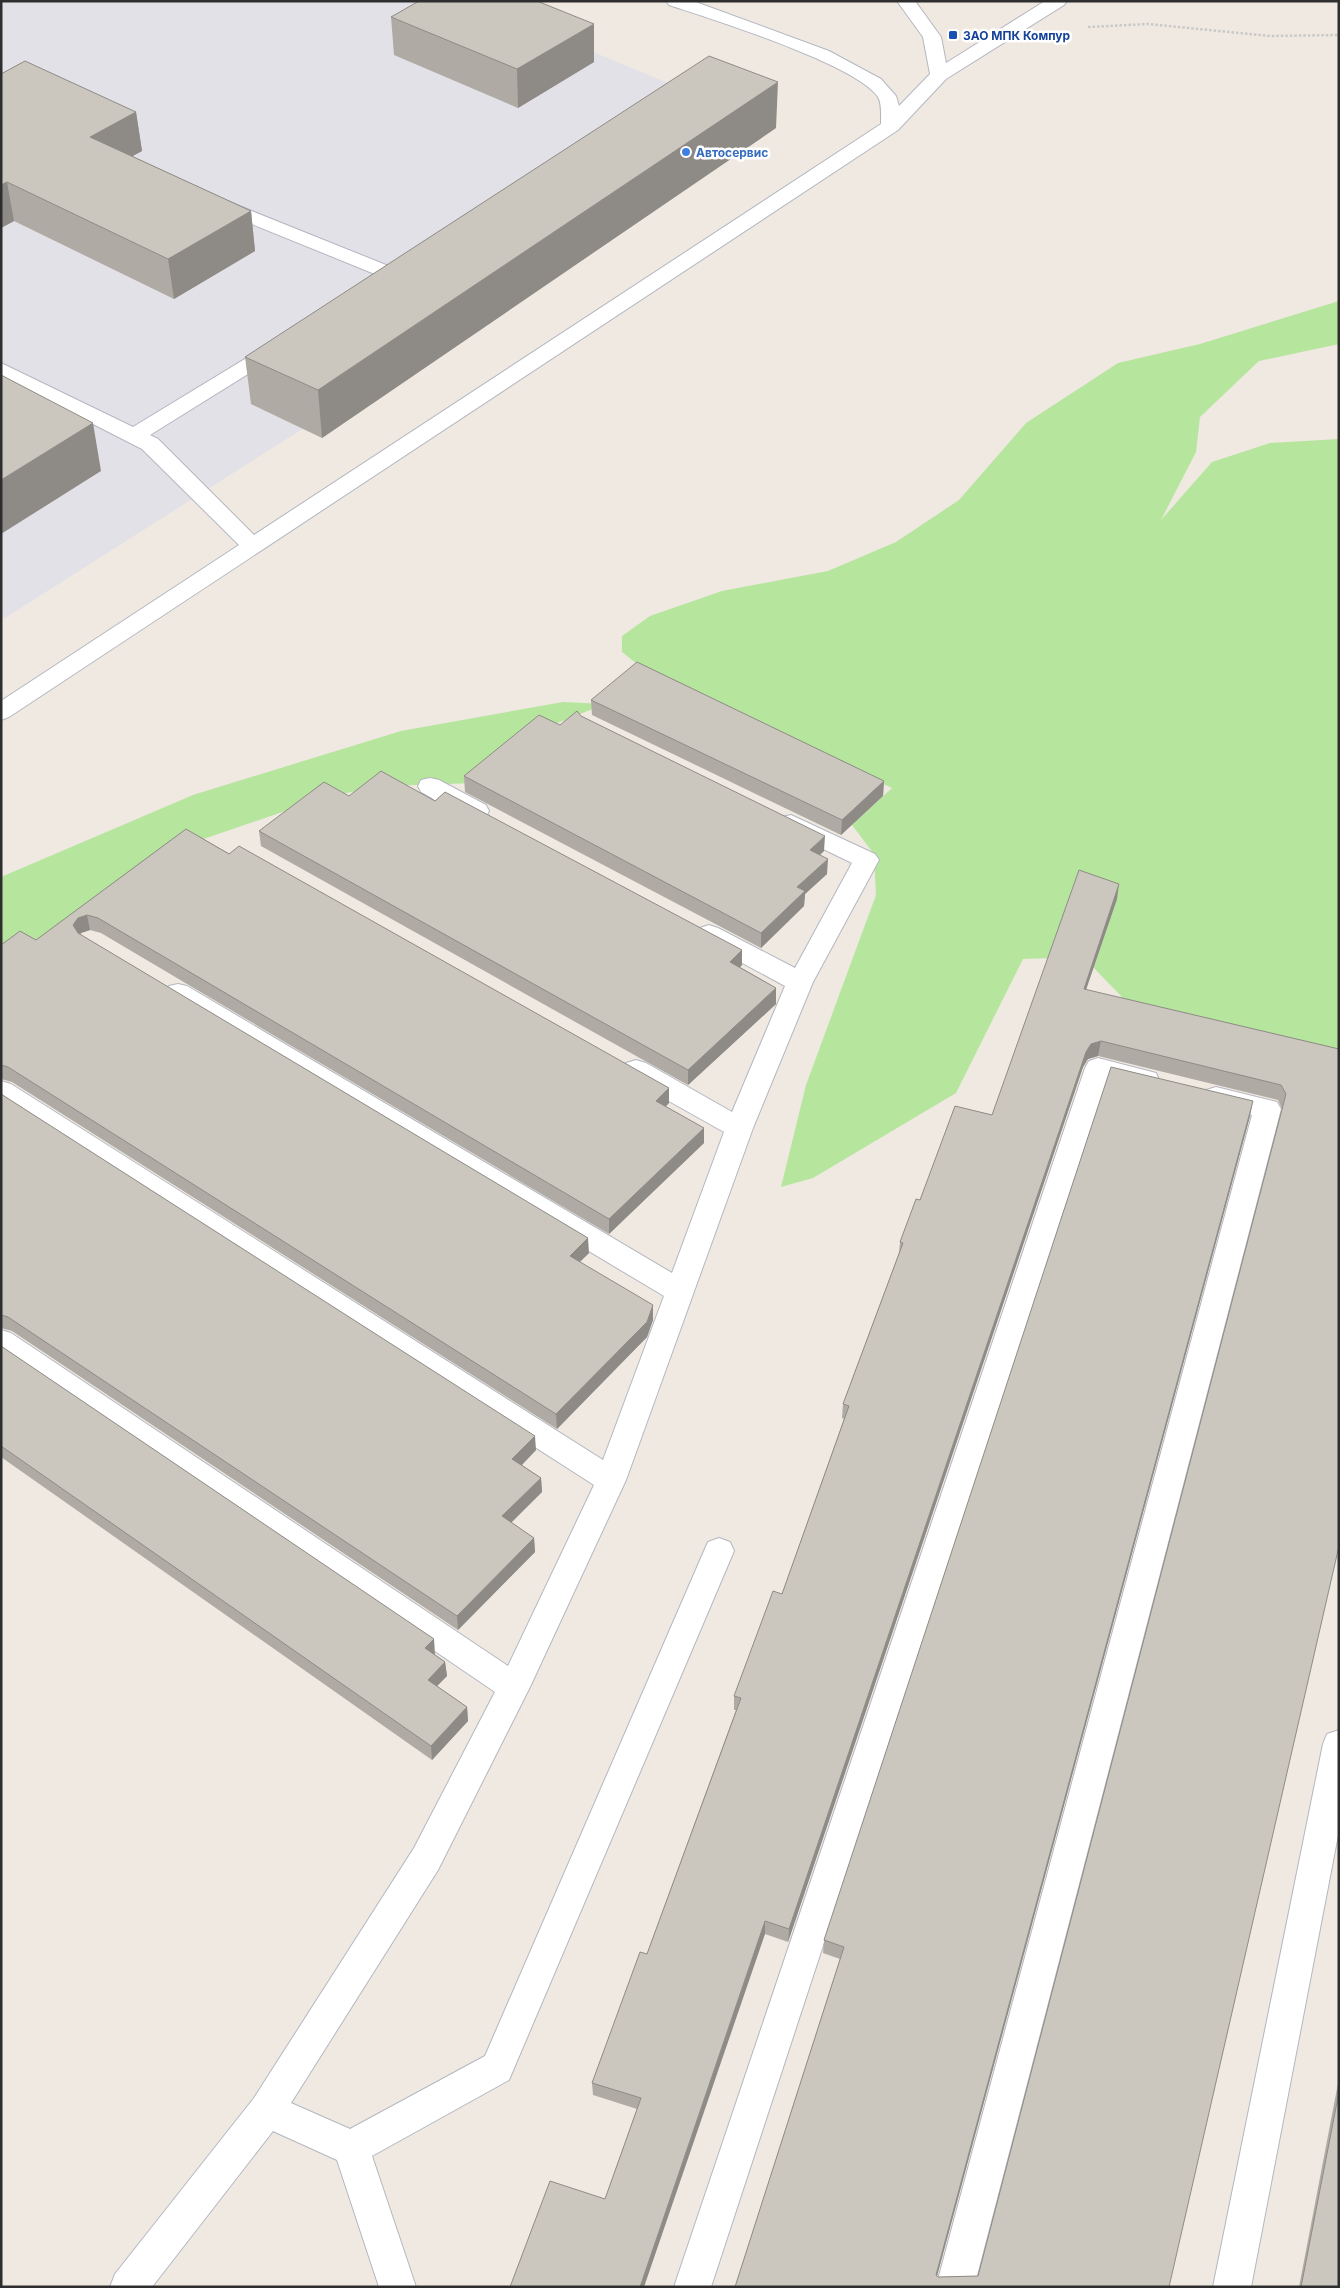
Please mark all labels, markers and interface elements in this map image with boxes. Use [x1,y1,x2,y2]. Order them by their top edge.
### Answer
place label: ЗАО МПК Компур [963,28,1071,43]
marker: ЗАО МПК Компур [947,29,959,41]
place label: Автосервис [696,145,768,160]
marker: Автосервис [680,146,692,158]

